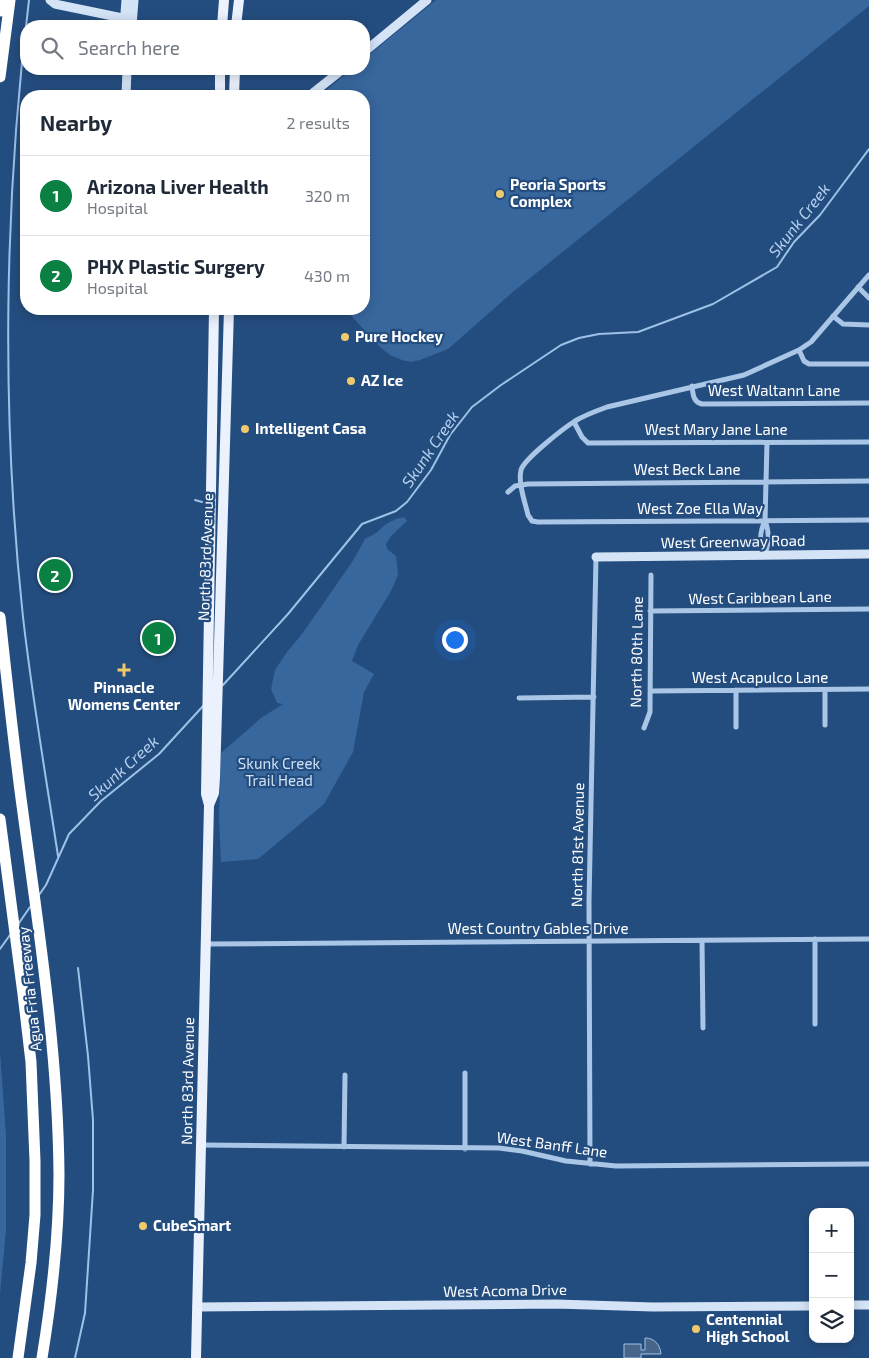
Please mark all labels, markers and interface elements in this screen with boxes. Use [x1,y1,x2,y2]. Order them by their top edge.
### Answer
search box [20,20,370,75]
icon: search [38,34,66,62]
text: Search here [78,36,180,59]
text: Nearby [40,110,112,135]
text: 2 results [287,113,350,132]
text: Arizona Liver Health [87,175,269,198]
place label: Peoria Sports Complex [510,175,606,210]
water label: Skunk Creek [764,179,833,260]
text: 1 [53,186,59,205]
text: 320 m [305,186,350,205]
marker: Peoria Sports Complex [494,188,506,200]
text: Hospital [87,198,148,217]
text: PHX Plastic Surgery [87,255,265,278]
text: 2 [51,266,61,285]
text: 430 m [304,266,350,285]
text: Hospital [87,278,148,297]
place label: Pure Hockey [355,327,443,346]
marker: Pure Hockey [339,331,351,343]
place label: AZ Ice [361,371,403,389]
marker: AZ Ice [345,375,357,387]
street label: West Waltann Lane [708,381,840,399]
water label: Skunk Creek [397,407,462,491]
place label: Intelligent Casa [255,419,366,437]
street label: West Mary Jane Lane [645,420,787,438]
marker: Intelligent Casa [239,423,251,435]
street label: West Beck Lane [634,460,740,478]
street label: North 83rd Avenue [194,493,216,621]
street label: West Zoe Ella Way [637,499,763,517]
street label: West Greenway Road [660,531,806,551]
pin: 2 [39,556,71,594]
street label: West Caribbean Lane [688,587,832,607]
street label: North 80th Lane [626,596,646,708]
pin: 1 [142,619,174,657]
your location [442,627,468,653]
marker: Pinnacle Womens Center [117,663,131,677]
street label: West Acapulco Lane [692,668,828,686]
place label: Pinnacle Womens Center [68,678,181,713]
water label: Skunk Creek [83,731,162,804]
park label: Skunk Creek Trail Head [238,754,320,789]
street label: North 81st Avenue [567,783,587,907]
street label: West Country Gables Drive [448,919,629,937]
street label: Agua Fria Freeway [14,926,45,1052]
street label: North 83rd Avenue [177,1017,197,1145]
street label: West Banff Lane [496,1127,609,1161]
map controls [809,1208,854,1343]
button: + [809,1208,854,1253]
place label: CubeSmart [153,1216,231,1234]
marker: CubeSmart [137,1220,149,1232]
button: − [809,1253,854,1298]
street label: West Acoma Drive [443,1280,567,1300]
button: layers [809,1298,854,1343]
place label: Centennial High School [706,1310,790,1345]
marker: Centennial High School [690,1323,702,1335]

